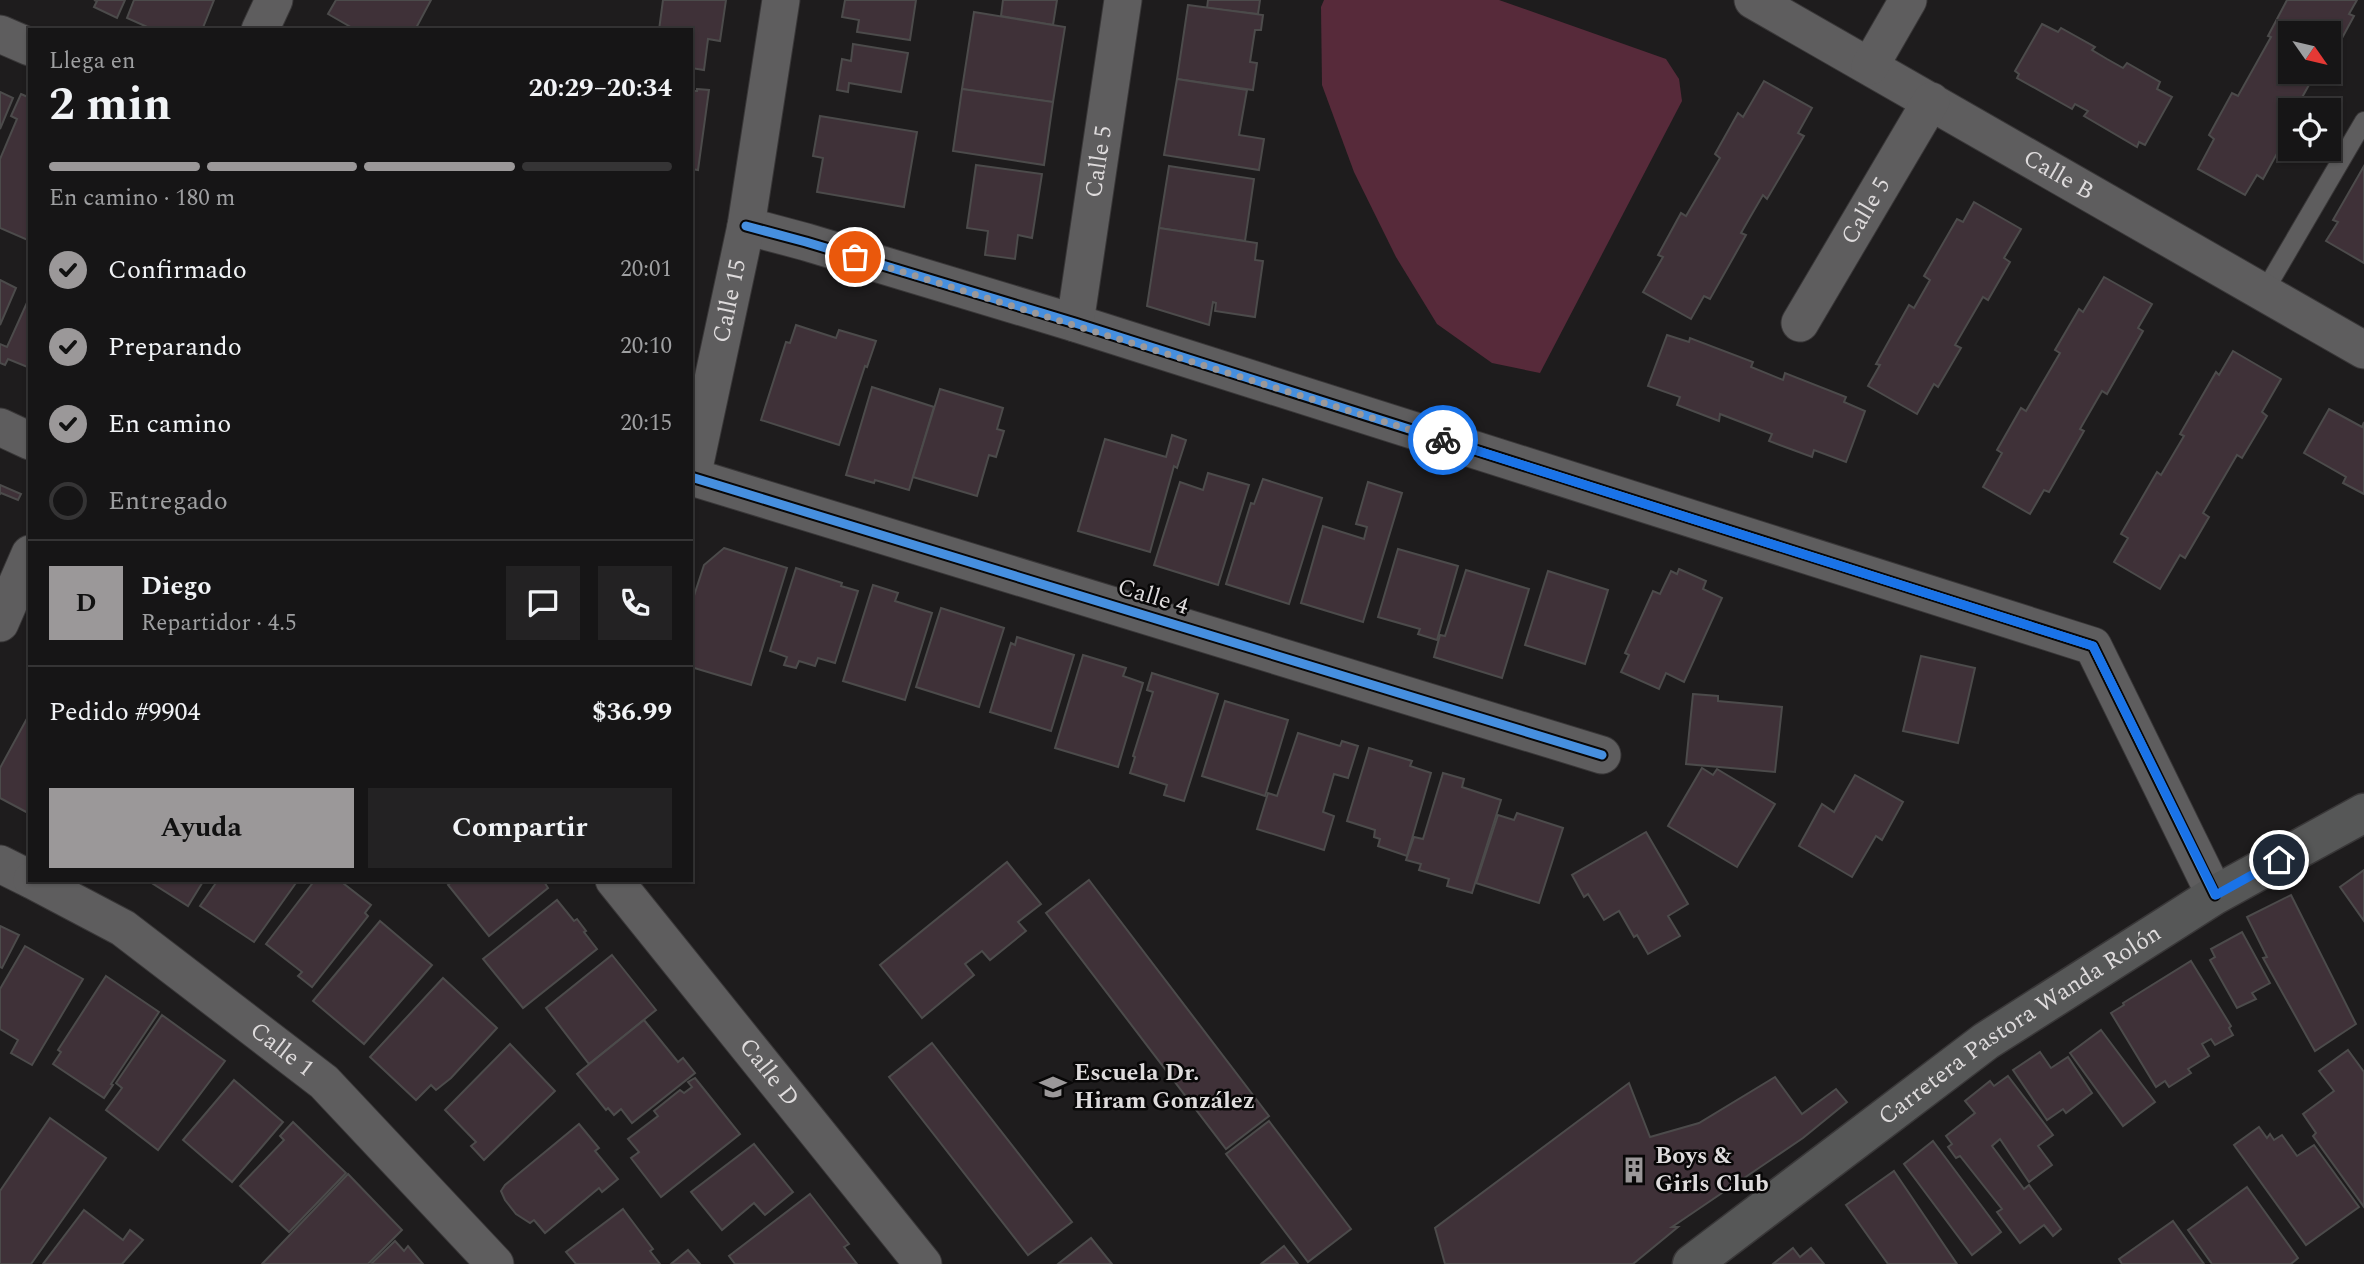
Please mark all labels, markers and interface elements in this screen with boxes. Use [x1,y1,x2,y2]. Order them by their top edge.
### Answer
north arrow [2278,21,2342,84]
map controls [2278,21,2341,161]
text: Llega en [49,44,135,79]
text: 20:29–20:34 [528,68,672,108]
text: 2 min [49,70,171,140]
button: locate [2278,98,2341,161]
street label: Calle 5 [1076,123,1122,200]
street label: Calle B [2016,140,2101,210]
street label: Calle 5 [1832,171,1900,252]
text: En camino · 180 m [49,181,235,216]
pin [825,227,885,287]
icon: bag [836,238,874,276]
text: Confirmado [108,250,247,290]
icon: check [49,251,87,289]
text: 20:01 [620,252,672,287]
street label: Calle 15 [703,256,756,346]
text: Preparando [108,327,242,367]
icon: check [49,328,87,366]
text: 20:10 [620,329,672,364]
text: En camino [108,404,231,444]
icon: check [49,405,87,443]
courier [1408,405,1478,475]
text: 20:15 [620,406,672,441]
icon: bike [1424,421,1462,459]
text: Entregado [108,481,228,521]
text: Diego [141,566,212,606]
button: chat [506,566,580,640]
button: phone [598,566,672,640]
street label: Calle 4 [1113,569,1193,625]
text: D [76,583,96,623]
text: Repartidor · 4.5 [141,606,297,641]
text: Pedido #9904 [49,692,200,732]
text: $36.99 [592,692,672,732]
button: Ayuda [49,788,354,868]
button: Compartir [368,788,672,868]
pin [2249,830,2309,890]
icon: home [2260,841,2298,879]
street label: Carretera Pastora Wanda Rolón [1871,916,2169,1135]
street label: Calle 1 [242,1013,322,1086]
street label: Calle D [730,1030,808,1115]
place label: Escuela Dr. Hiram González [1074,1055,1255,1119]
school or university icon: Escuela Dr. Hiram González [1038,1072,1068,1102]
place label: Boys & Girls Club [1655,1138,1769,1202]
building icon: Boys & Girls Club [1619,1155,1649,1185]

